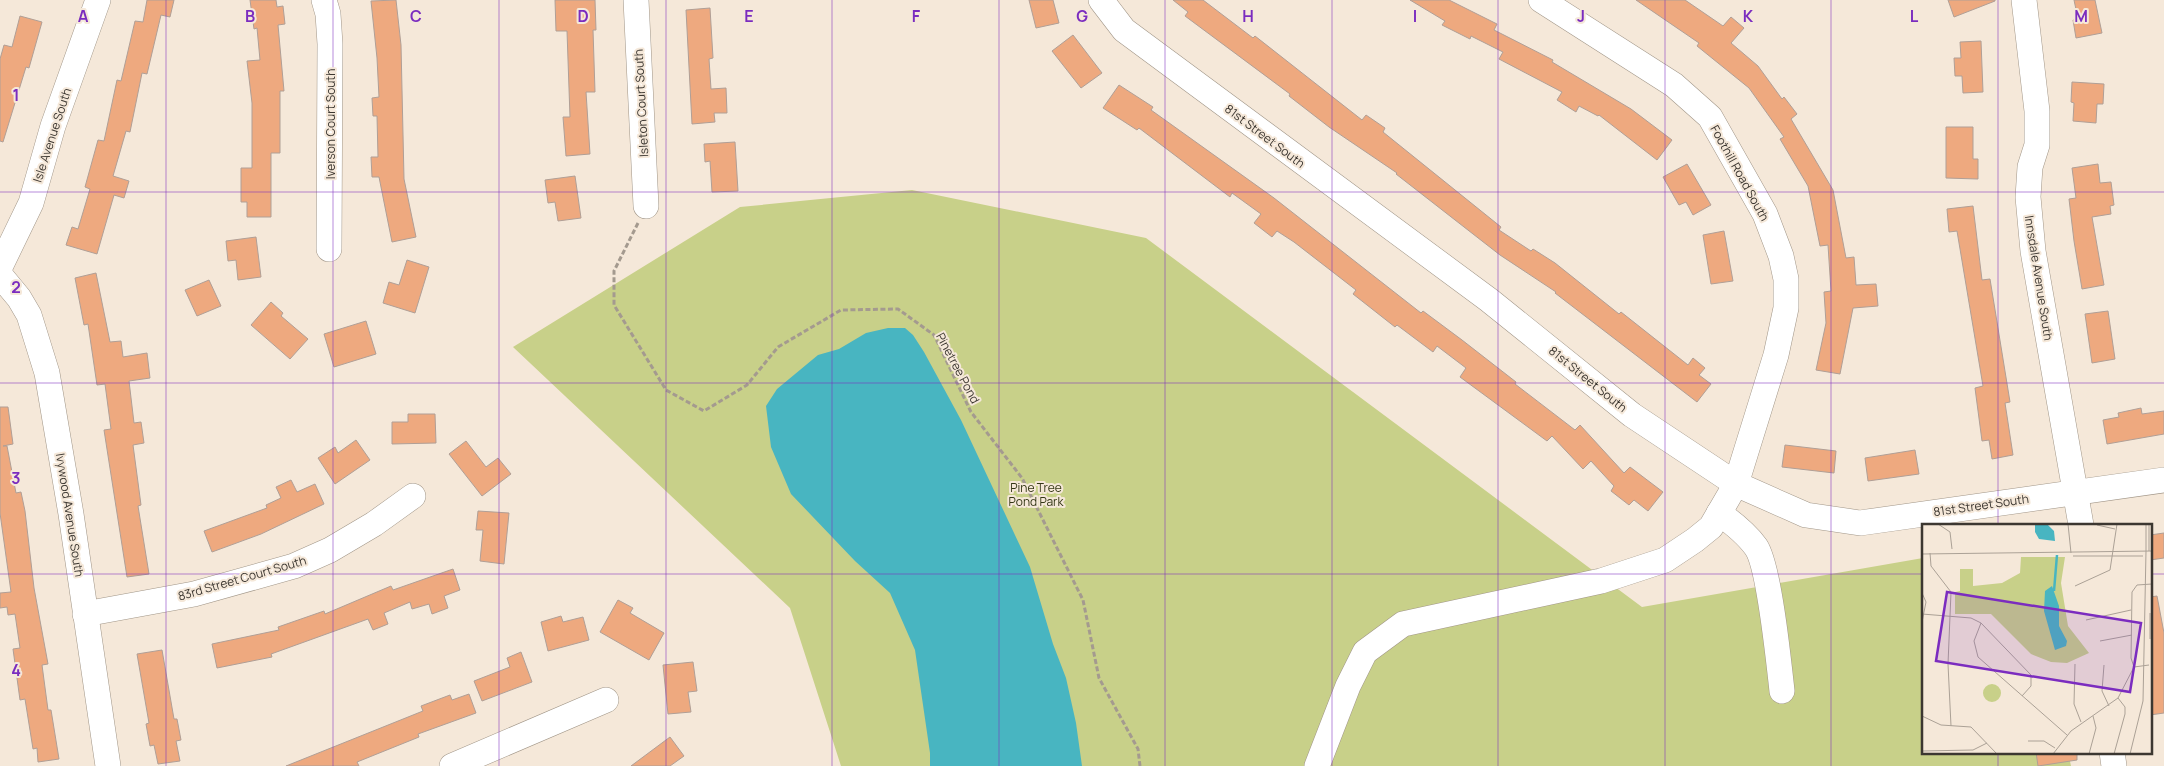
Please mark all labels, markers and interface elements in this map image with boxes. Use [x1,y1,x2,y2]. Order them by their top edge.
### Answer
text: A [78,5,89,27]
text: B [245,5,255,27]
text: C [410,5,422,27]
text: D [577,5,589,27]
text: E [744,5,754,27]
text: F [912,5,921,27]
text: G [1076,5,1088,27]
text: H [1242,5,1254,27]
text: I [1413,5,1417,27]
text: J [1577,5,1585,27]
text: K [1743,5,1754,27]
text: L [1910,5,1919,27]
text: M [2074,5,2088,27]
street label: Isleton Court South [630,49,652,157]
street label: Iverson Court South [322,69,339,179]
text: 1 [12,84,20,106]
street label: Isle Avenue South [29,86,75,184]
street label: 81st Street South [1221,100,1309,172]
street label: Foothill Road South [1707,122,1773,224]
street label: Innsdale Avenue South [2021,214,2057,342]
text: 2 [11,276,21,298]
street label: Pinetree Pond [932,330,984,406]
street label: 81st Street South [1545,342,1631,416]
street label: Ivywood Avenue South [52,452,88,578]
text: 3 [11,467,21,489]
park label: Pine Tree Pond Park [1009,479,1064,510]
street label: 81st Street South [1932,490,2030,520]
inset map [1922,524,2152,754]
street label: 83rd Street Court South [176,552,308,604]
text: 4 [11,659,21,681]

